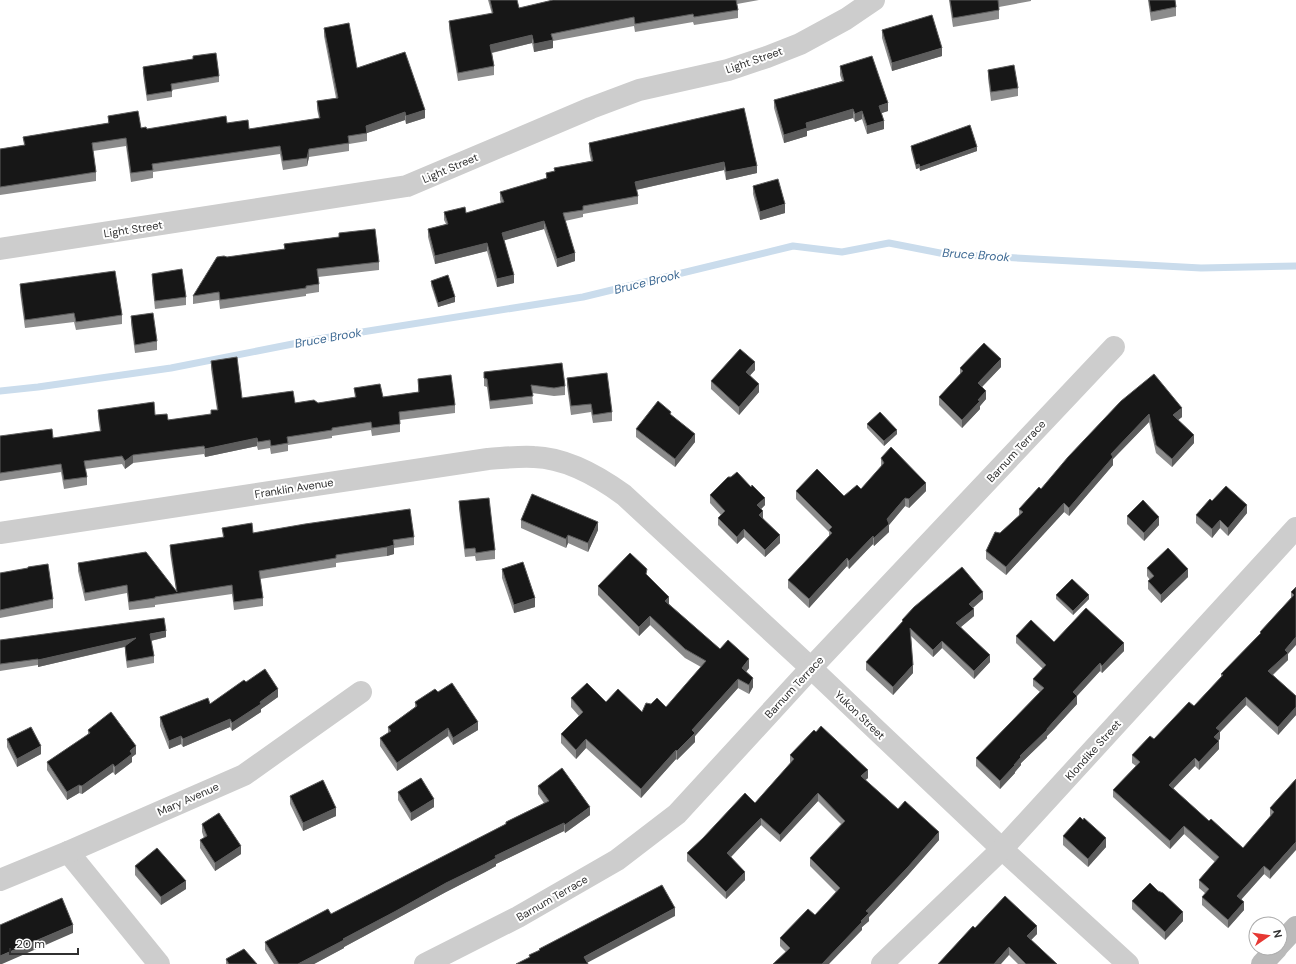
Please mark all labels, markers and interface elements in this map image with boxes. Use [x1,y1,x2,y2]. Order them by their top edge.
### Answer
street label: Light Street [724,44,784,76]
street label: Light Street [420,150,480,186]
street label: Light Street [103,217,163,241]
water label: Bruce Brook [942,245,1011,265]
water label: Bruce Brook [612,266,683,298]
water label: Bruce Brook [293,324,364,352]
street label: Barnum Terrace [984,417,1048,485]
street label: Franklin Avenue [254,475,334,501]
street label: Barnum Terrace [762,653,826,721]
street label: Yukon Street [832,688,888,742]
street label: Klondike Street [1062,717,1124,783]
street label: Mary Avenue [155,779,221,819]
street label: Barnum Terrace [514,872,590,924]
north arrow [1248,916,1288,956]
text: N [1270,928,1285,939]
scale bar [10,930,78,956]
text: 20 m [16,936,45,952]

